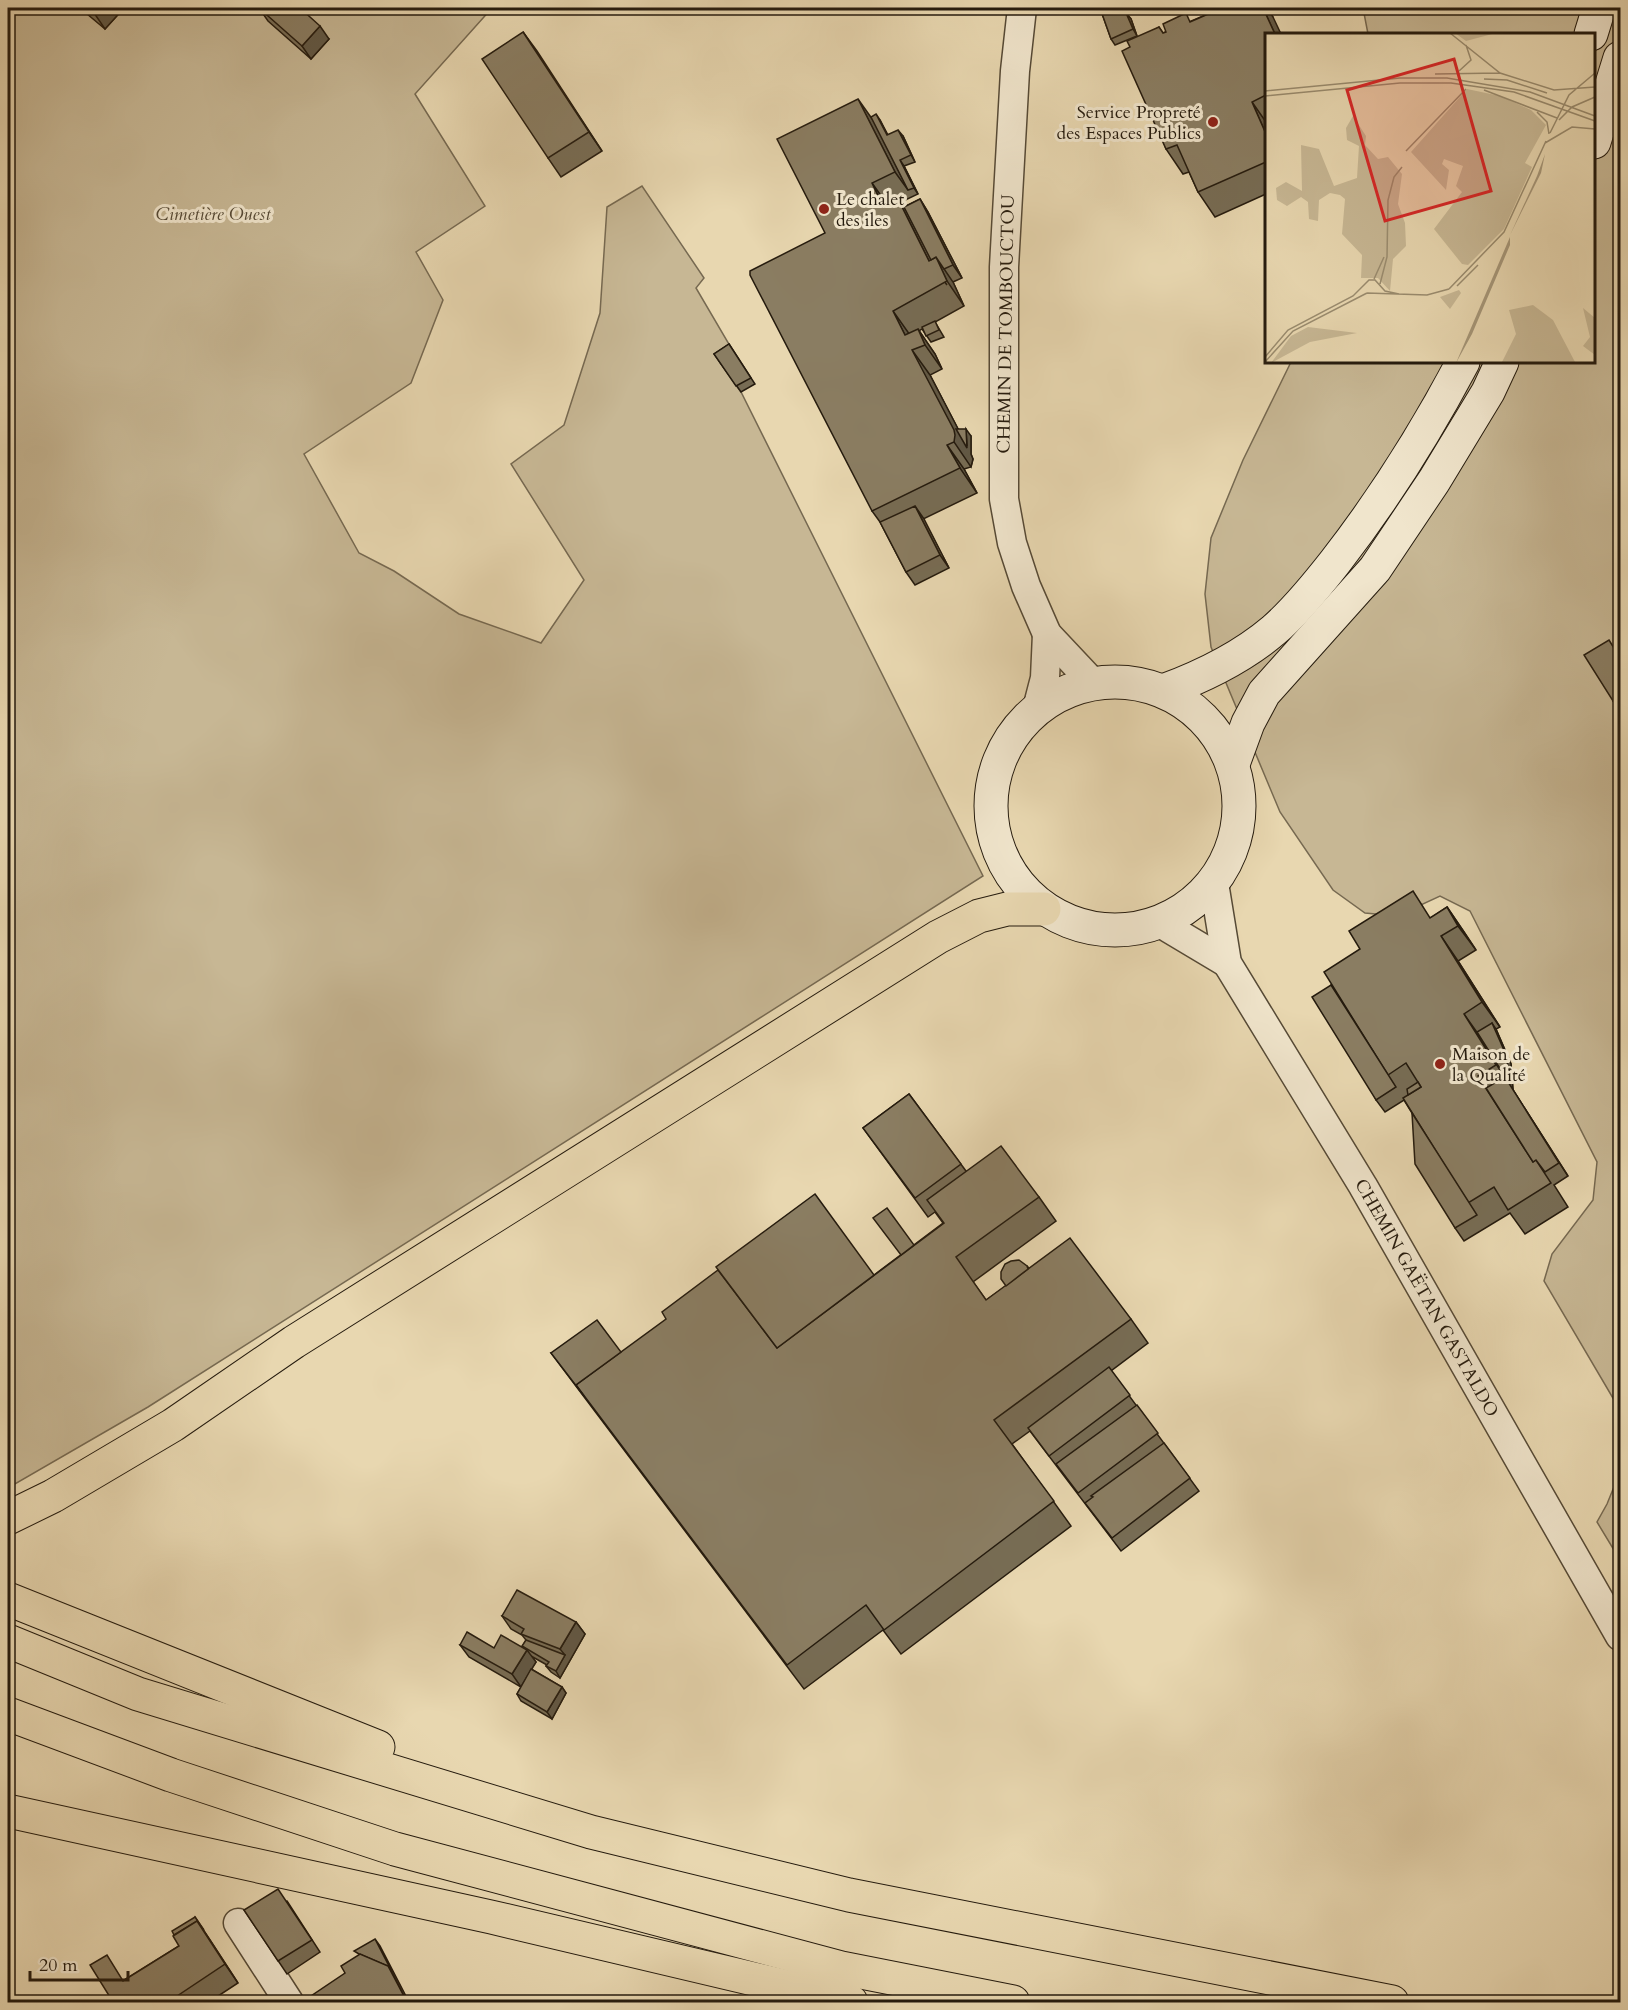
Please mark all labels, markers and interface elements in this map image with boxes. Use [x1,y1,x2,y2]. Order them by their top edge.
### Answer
inset map [1265,33,1595,363]
place label: Service Propreté des Espaces Publics [1057,100,1201,146]
marker: Service Propreté des Espaces Publics [1206,115,1220,129]
place label: Le chalet des iles [836,187,905,233]
street label: CHEMIN DE TOMBOUCTOU [991,194,1021,454]
park label: Cimetière Ouest [155,202,271,227]
marker: Le chalet des iles [817,202,831,216]
place label: Maison de la Qualité [1452,1042,1530,1088]
marker: Maison de la Qualité [1433,1057,1447,1071]
street label: CHEMIN GAËTAN GASTALDO [1349,1174,1505,1422]
scale bar [30,1944,128,1982]
text: 20 m [39,1953,78,1978]

